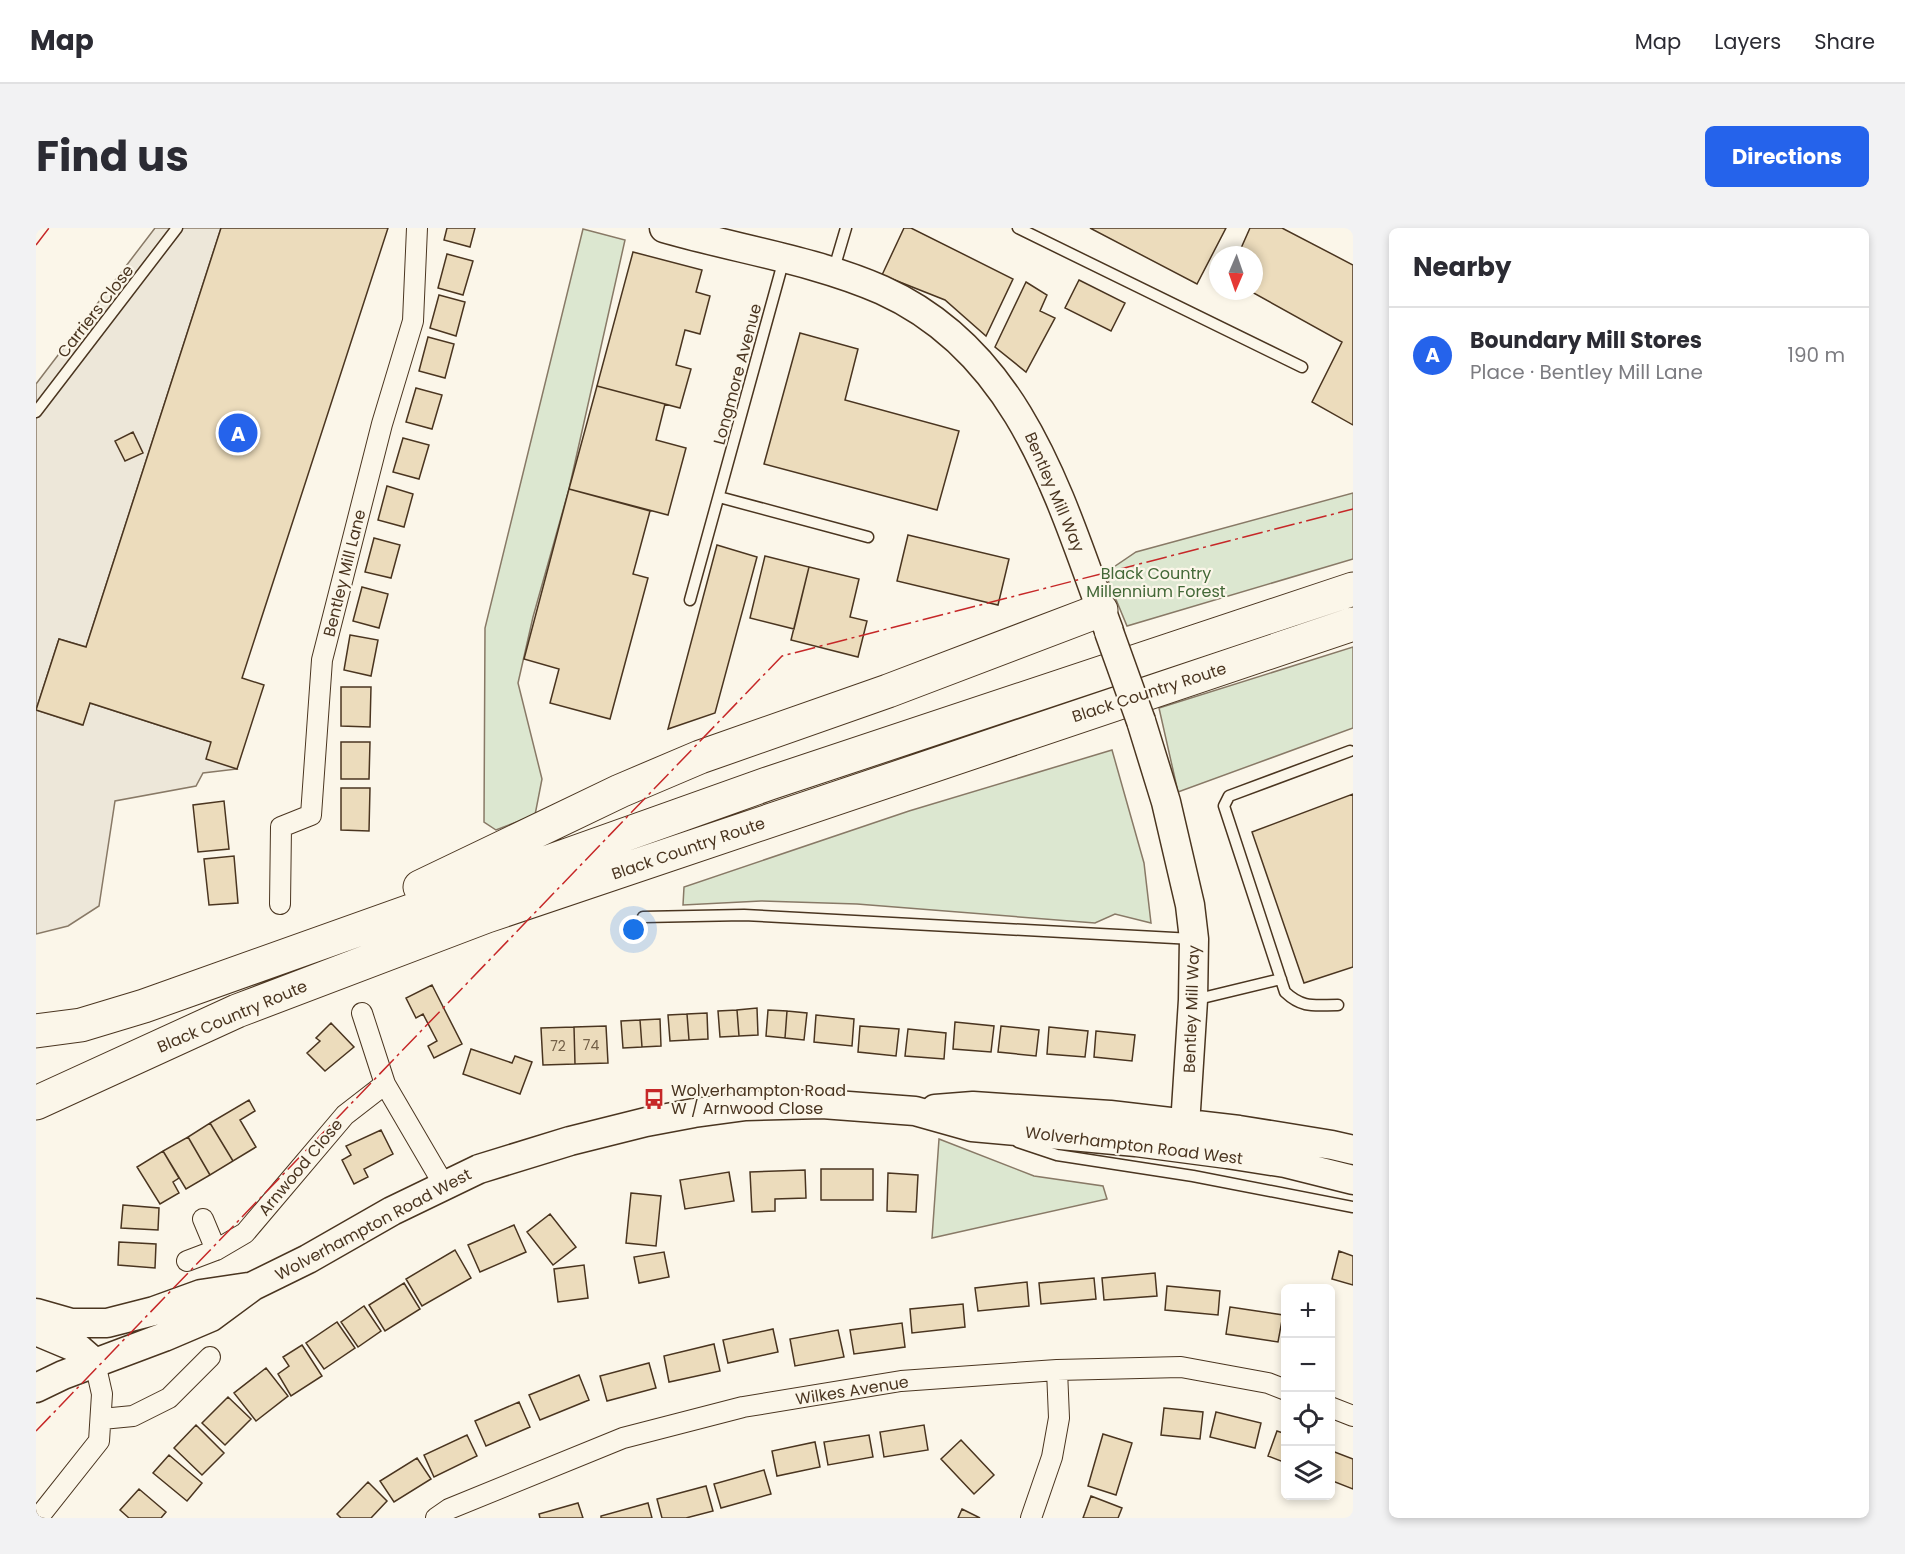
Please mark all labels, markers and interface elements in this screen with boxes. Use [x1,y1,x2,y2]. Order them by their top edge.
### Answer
text: Map [30,21,94,60]
text: Map [1635,27,1681,56]
text: Layers [1714,27,1781,56]
text: Share [1814,27,1875,56]
button: Directions [1705,126,1869,187]
text: Find us [36,127,189,186]
north arrow [1209,246,1263,300]
text: Nearby [1413,249,1511,285]
street label: Carriers Close [52,260,139,363]
street label: Longmore Avenue [708,301,767,447]
text: Boundary Mill Stores [1470,325,1702,356]
text: A [1425,341,1440,369]
text: 190 m [1788,341,1845,369]
text: Place · Bentley Mill Lane [1470,358,1703,386]
pin: A [218,410,258,456]
street label: Bentley Mill Way [1019,429,1090,556]
street label: Bentley Mill Lane [318,507,371,639]
park label: Black Country Millennium Forest [1086,562,1226,603]
street label: Black Country Route [1069,657,1229,728]
street label: Black Country Route [608,811,768,886]
your location [619,915,648,944]
street label: Bentley Mill Way [1178,945,1205,1073]
street label: Black Country Route [154,974,311,1058]
house number: 74 [583,1035,599,1055]
house number: 72 [550,1036,566,1056]
place label: Wolverhampton Road W / Arnwood Close [671,1079,846,1120]
bus stop icon: Wolverhampton Road W / Arnwood Close [642,1087,666,1111]
street label: Arnwood Close [253,1114,348,1221]
street label: Wolverhampton Road West [1024,1121,1244,1170]
street label: Wolverhampton Road West [271,1163,476,1286]
map controls [1281,1284,1335,1500]
button: + [1281,1284,1335,1338]
button: − [1281,1338,1335,1392]
street label: Wilkes Avenue [794,1370,910,1411]
button: locate [1281,1392,1335,1446]
button: layers [1281,1446,1335,1500]

